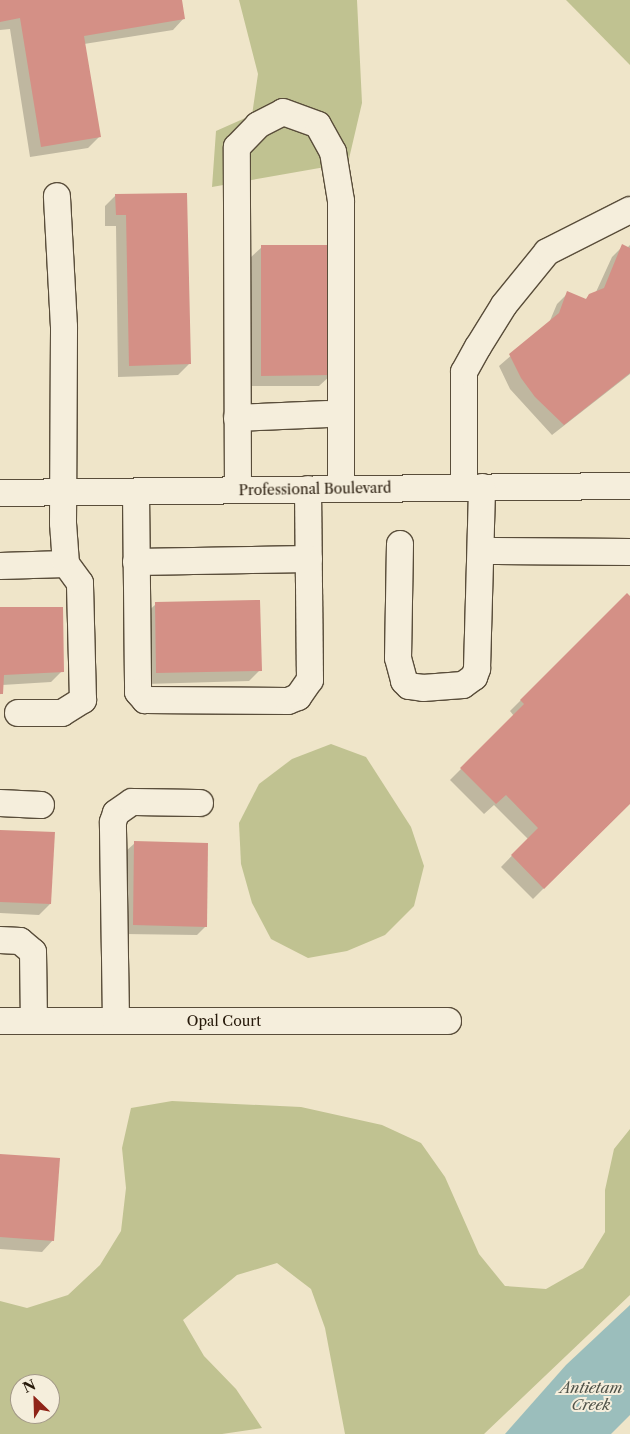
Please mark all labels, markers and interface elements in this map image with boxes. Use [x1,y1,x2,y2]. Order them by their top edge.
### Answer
street label: Professional Boulevard [238,479,392,499]
street label: Opal Court [187,1013,261,1029]
north arrow [10,1374,60,1424]
text: N [20,1376,39,1397]
water label: Antietam Creek [560,1378,622,1413]

